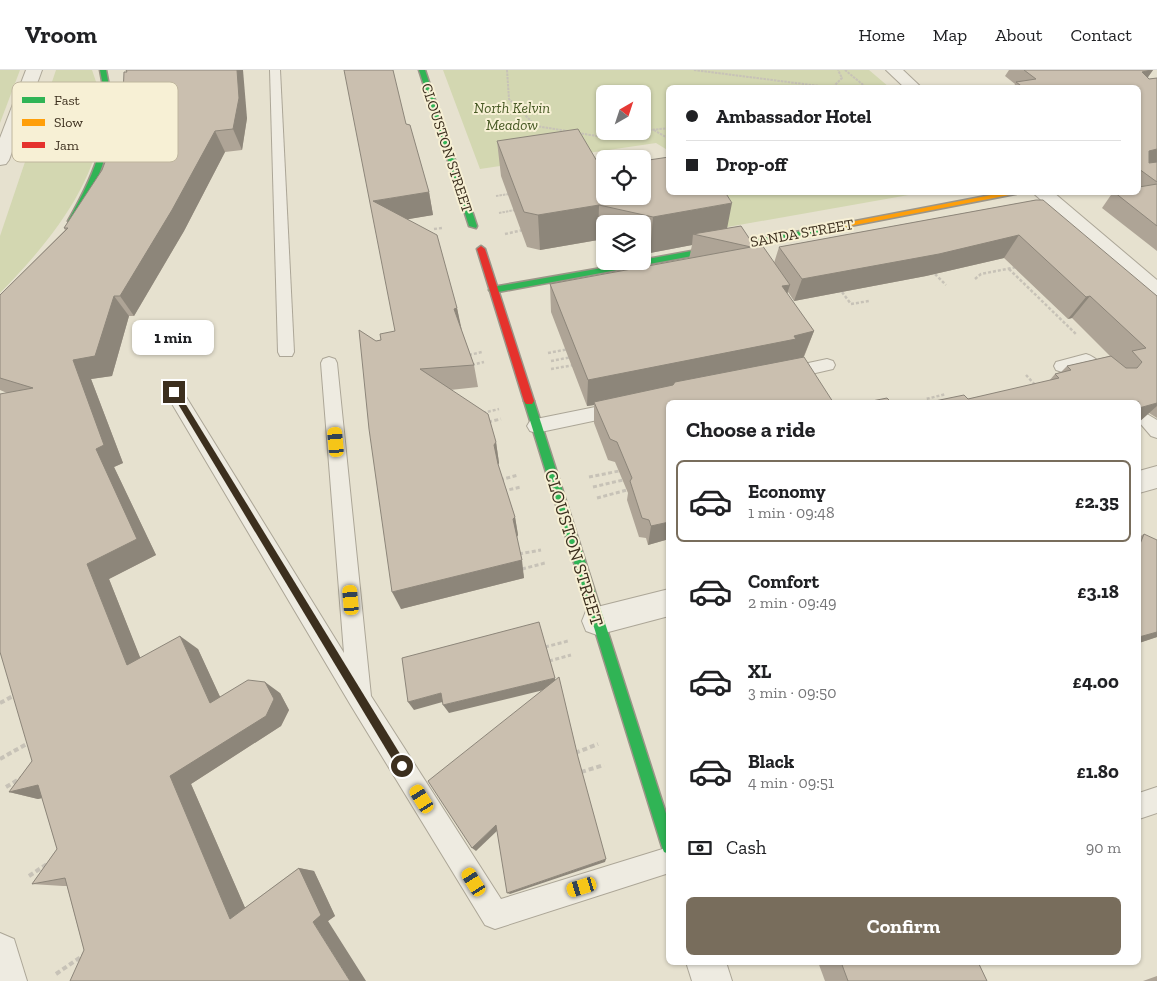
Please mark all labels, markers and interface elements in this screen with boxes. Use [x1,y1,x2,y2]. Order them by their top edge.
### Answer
text: Vroom [25,20,97,49]
text: Home [858,24,905,46]
text: Map [933,24,967,46]
text: About [995,24,1042,46]
text: Contact [1070,24,1132,46]
street label: CLOUSTON STREET [418,81,476,215]
legend [12,82,178,162]
north arrow [596,85,651,140]
map controls [596,85,651,270]
text: Fast [54,92,81,109]
park label: North Kelvin Meadow [474,99,550,134]
text: Ambassador Hotel [716,105,871,128]
text: Slow [54,114,83,131]
text: Jam [54,137,79,154]
button: locate [596,150,651,205]
text: Drop-off [716,153,787,176]
button: layers [596,215,651,270]
street label: SANDA STREET [749,215,855,251]
callout: 1 min [133,320,215,354]
text: 1 min [154,328,192,347]
route end [163,381,185,403]
text: Choose a ride [686,416,816,443]
car [327,426,344,458]
street label: CLOUSTON STREET [540,467,608,629]
icon: car [688,479,733,524]
text: Economy [748,480,826,503]
text: £2.35 [1075,490,1119,513]
text: 1 min · 09:48 [748,503,835,522]
icon: car [688,569,733,614]
text: Comfort [748,570,819,593]
text: £3.18 [1077,580,1119,603]
car [342,584,359,616]
text: 2 min · 09:49 [748,593,837,612]
icon: car [688,659,733,704]
text: XL [748,660,771,683]
text: £4.00 [1073,670,1119,693]
text: 3 min · 09:50 [748,683,836,702]
icon: car [688,749,733,794]
text: Black [748,750,794,773]
route start [391,755,413,777]
text: £1.80 [1076,760,1119,783]
text: 4 min · 09:51 [748,773,834,792]
car [407,782,436,816]
icon: cash [686,834,714,862]
text: Cash [726,836,766,859]
text: 90 m [1086,838,1121,857]
car [459,865,488,899]
car [565,875,598,899]
button: Confirm [686,897,1121,955]

